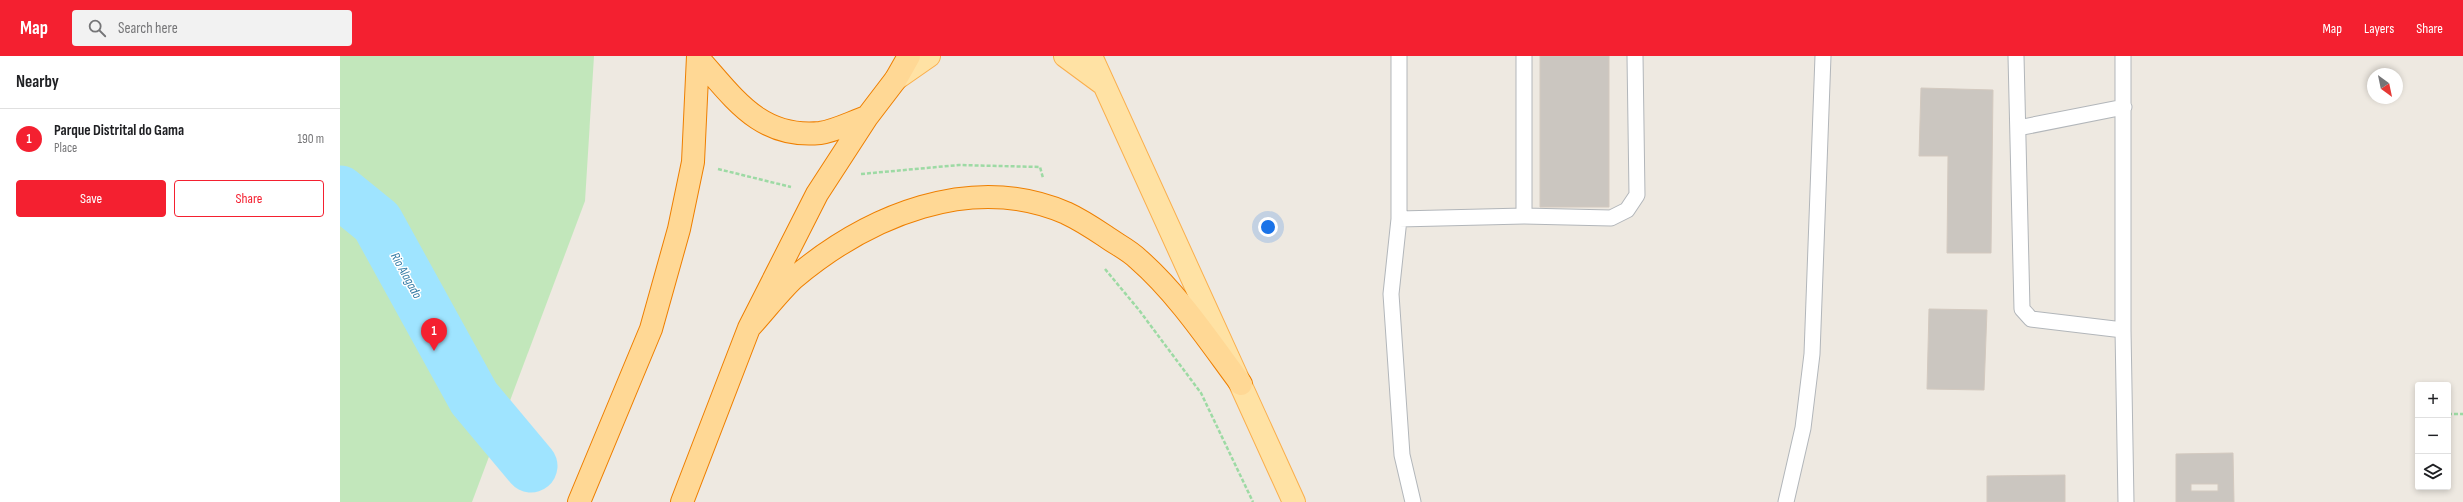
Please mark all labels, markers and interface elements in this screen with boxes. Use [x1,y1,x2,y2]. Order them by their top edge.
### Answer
search box [72,10,352,46]
text: Map [20,17,48,40]
icon: search [86,17,108,39]
text: Search here [118,19,178,38]
text: Map [2322,20,2342,37]
text: Layers [2364,20,2394,37]
text: Share [2416,20,2443,37]
north arrow [2367,68,2403,104]
text: Nearby [16,72,59,92]
text: Parque Distrital do Gama [54,121,184,140]
text: 1 [26,131,32,147]
text: 190 m [297,131,324,147]
text: Place [54,140,77,156]
button: Save [16,180,166,217]
button: Share [174,180,324,217]
your location [1258,217,1278,237]
water label: Rio Alagado [387,250,426,302]
pin: 1 [421,318,447,351]
map controls [2415,382,2451,490]
button: + [2415,382,2451,418]
button: − [2415,418,2451,454]
button: layers [2415,454,2451,490]

